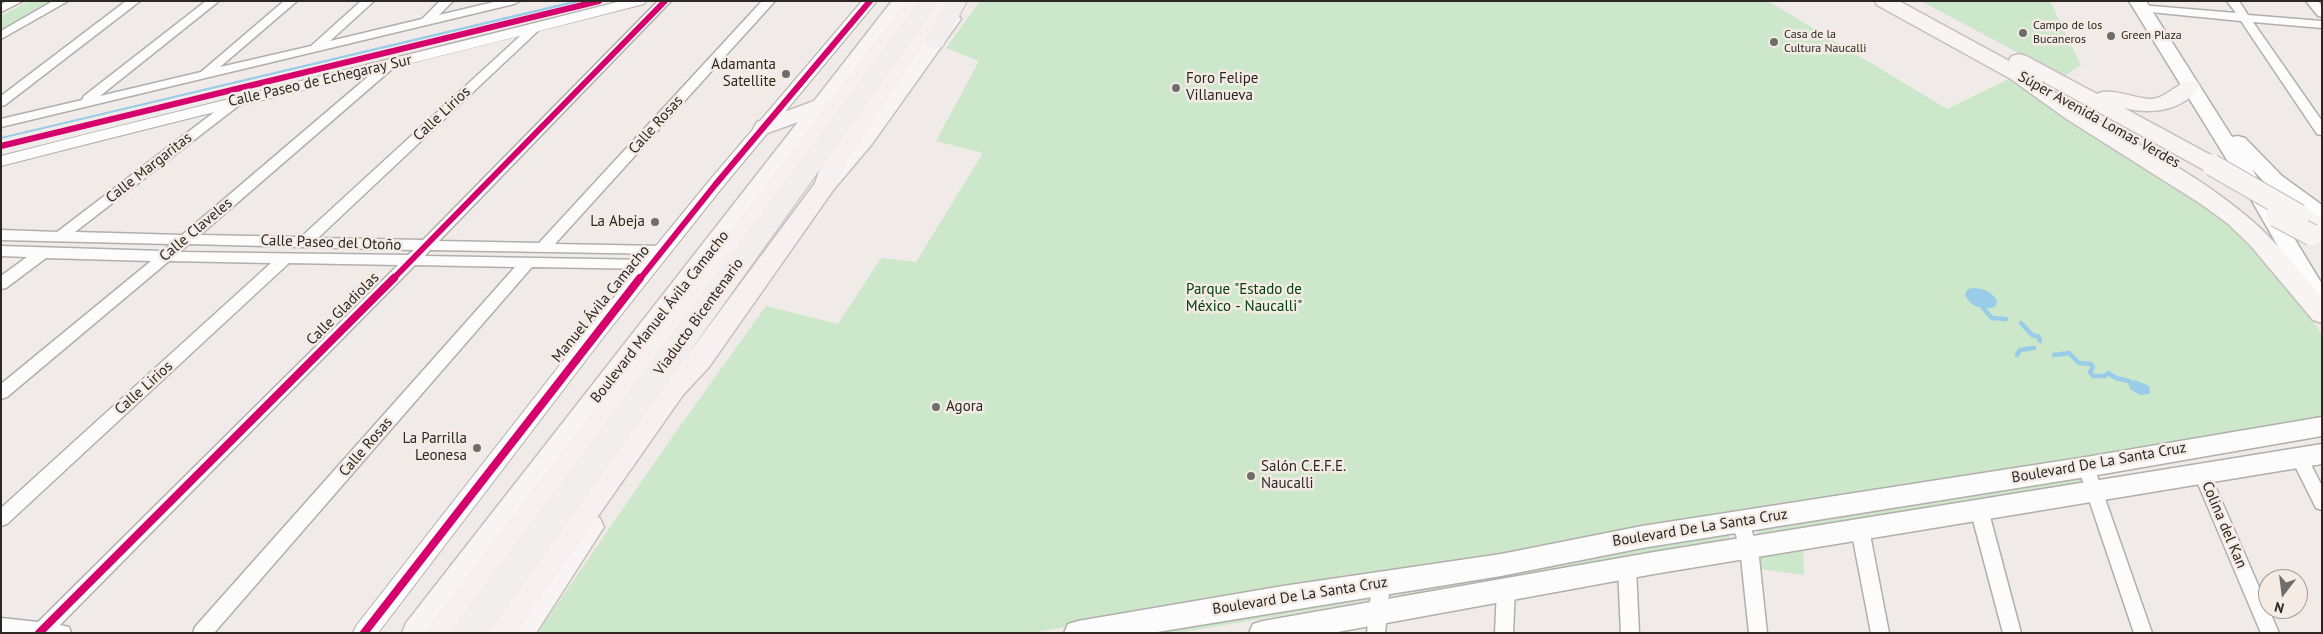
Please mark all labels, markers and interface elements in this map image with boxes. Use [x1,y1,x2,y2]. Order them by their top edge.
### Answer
place label: Campo de los Bucaneros [2033,19,2102,47]
marker: Campo de los Bucaneros [2017,27,2029,39]
place label: Casa de la Cultura Naucalli [1784,28,1866,56]
place label: Green Plaza [2121,29,2182,43]
marker: Green Plaza [2105,30,2117,42]
marker: Casa de la Cultura Naucalli [1768,36,1780,48]
street label: Calle Paseo de Echegaray Sur [227,51,413,111]
place label: Adamanta Satellite [711,56,776,91]
marker: Adamanta Satellite [780,68,792,80]
street label: Súper Avenida Lomas Verdes [2015,68,2183,172]
place label: Foro Felipe Villanueva [1186,70,1258,105]
marker: Foro Felipe Villanueva [1170,82,1182,94]
street label: Calle Lirios [410,83,474,145]
street label: Calle Rosas [625,92,687,158]
street label: Calle Margaritas [102,129,196,207]
street label: Calle Claveles [156,194,236,266]
place label: La Abeja [590,213,645,231]
marker: La Abeja [649,216,661,228]
street label: Boulevard Manuel Ávila Camacho [587,227,733,407]
street label: Calle Paseo del Otoño [260,232,402,254]
street label: Manuel Ávila Camacho [548,242,654,366]
street label: Viaducto Bicentenario [651,255,747,379]
street label: Calle Gladiolas [303,269,383,349]
park label: Parque "Estado de México - Naucalli" [1186,281,1302,316]
street label: Calle Lirios [111,357,177,419]
place label: Agora [946,398,983,416]
marker: Agora [930,401,942,413]
street label: Calle Rosas [335,414,397,480]
place label: La Parrilla Leonesa [402,430,467,465]
street label: Boulevard De La Santa Cruz [2010,439,2188,487]
marker: La Parrilla Leonesa [471,442,483,454]
place label: Salón C.E.F.E. Naucalli [1261,458,1346,493]
marker: Salón C.E.F.E. Naucalli [1245,470,1257,482]
street label: Colina del Kan [2198,479,2250,571]
street label: Boulevard De La Santa Cruz [1611,505,1789,551]
north arrow [2258,569,2308,619]
street label: Boulevard De La Santa Cruz [1211,573,1389,619]
text: N [2273,598,2286,617]

